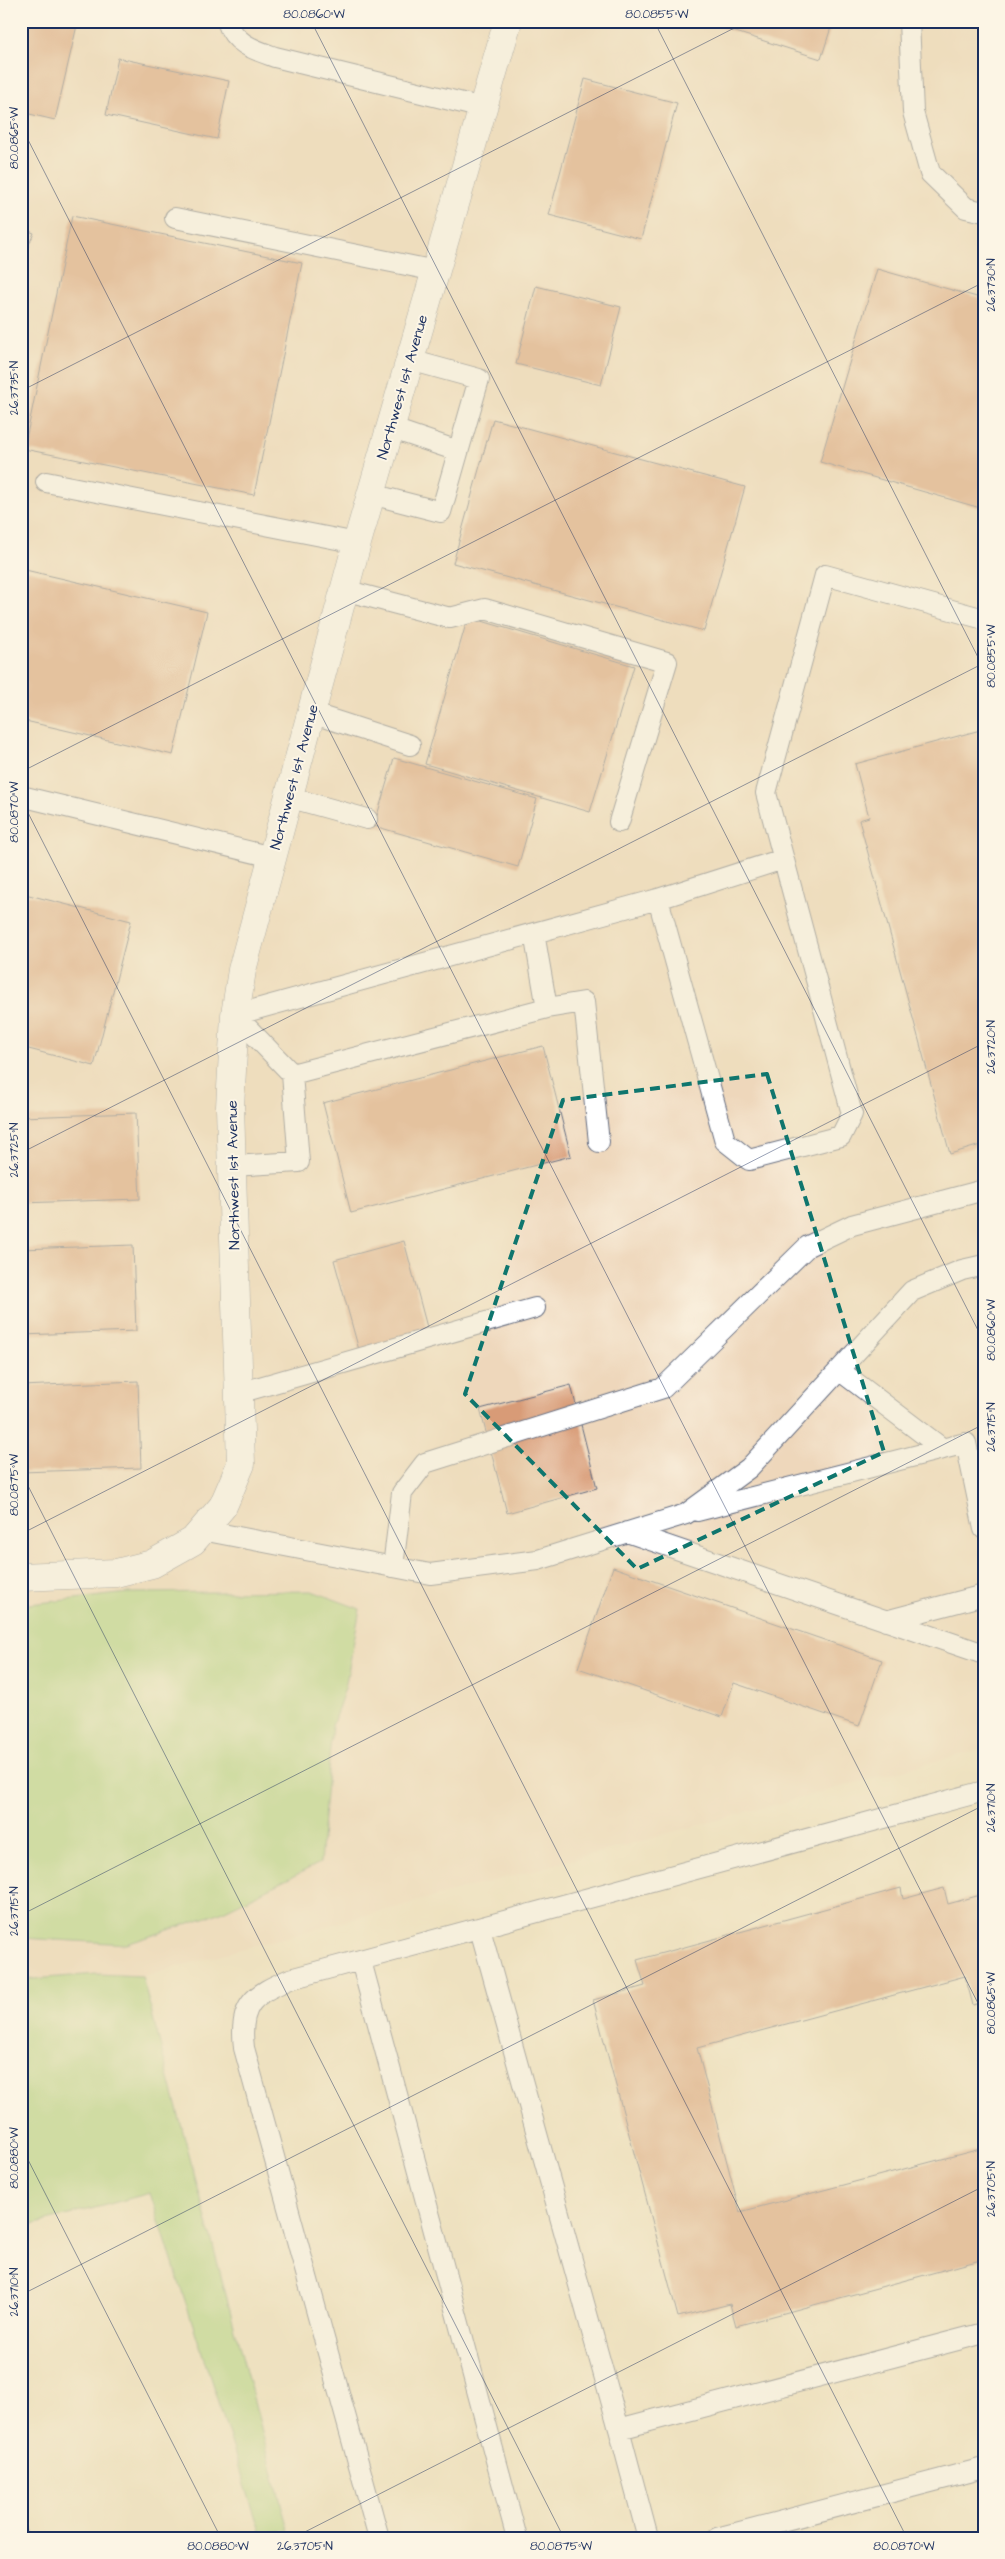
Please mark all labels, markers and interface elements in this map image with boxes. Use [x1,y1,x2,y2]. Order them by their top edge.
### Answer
text: 80.0860°W [283,6,345,23]
text: 80.0855°W [625,6,689,23]
text: 80.0865°W [6,106,23,169]
text: 26.3730°N [983,258,1000,312]
street label: Northwest 1st Avenue [372,312,433,462]
text: 26.3735°N [6,360,23,415]
text: 80.0855°W [983,624,1000,688]
street label: Northwest 1st Avenue [265,702,324,852]
text: 80.0870°W [6,781,23,843]
text: 26.3720°N [983,1019,1000,1074]
street label: Northwest 1st Avenue [222,1100,245,1250]
text: 26.3725°N [6,1122,23,1178]
text: 80.0860°W [983,1299,1000,1361]
text: 26.3715°N [983,1402,1000,1452]
text: 80.0875°W [6,1453,23,1516]
text: 26.3710°N [983,1783,1000,1832]
text: 26.3715°N [6,1886,23,1936]
text: 80.0865°W [983,1971,1000,2034]
text: 80.0880°W [6,2126,23,2189]
text: 26.3705°N [983,2161,1000,2217]
text: 26.3710°N [6,2267,23,2316]
text: 80.0880°W [187,2538,250,2555]
text: 26.3705°N [277,2538,333,2555]
text: 80.0875°W [530,2538,593,2555]
text: 80.0870°W [873,2538,935,2555]

